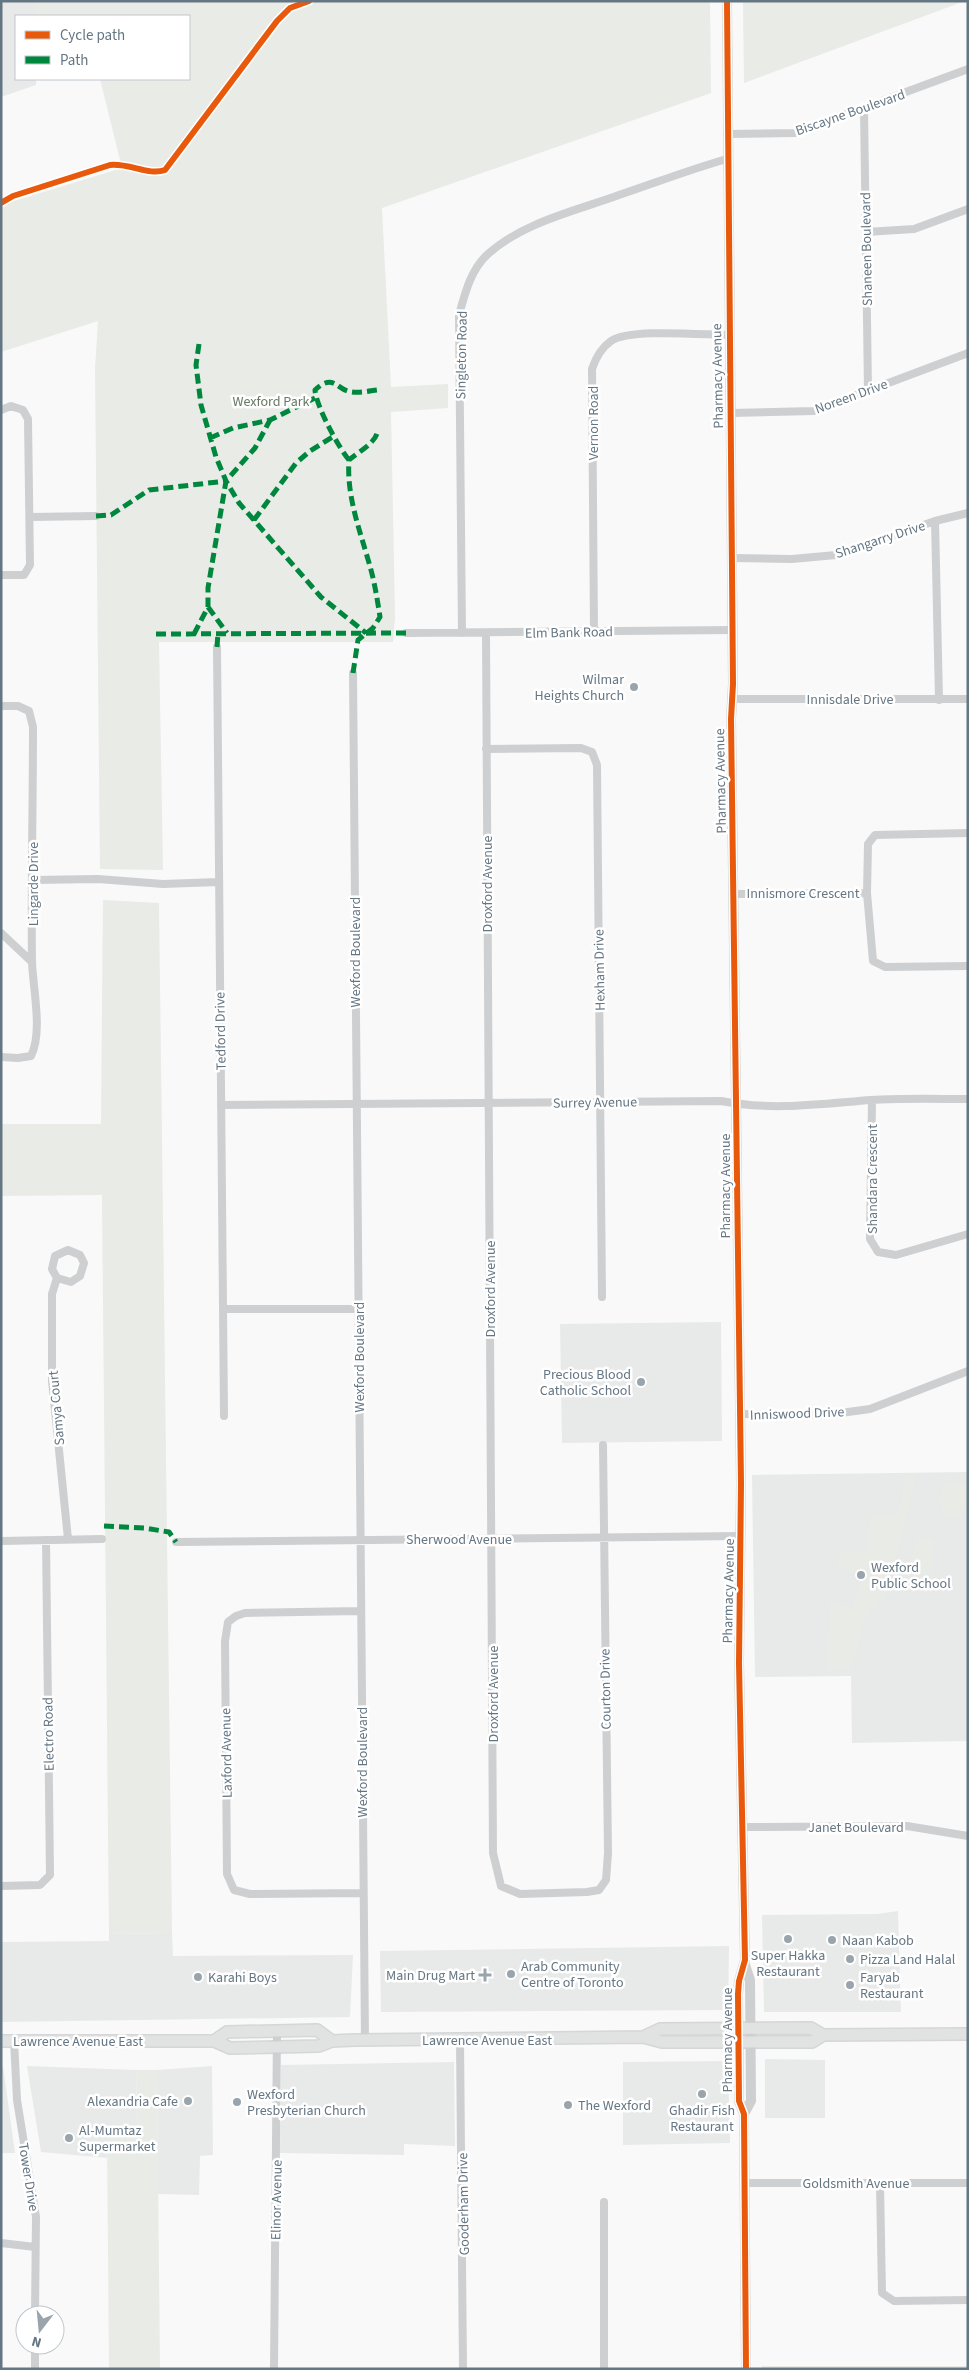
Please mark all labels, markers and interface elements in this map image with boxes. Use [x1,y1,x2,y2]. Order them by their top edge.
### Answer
legend [15,15,190,80]
text: Cycle path [60,25,125,46]
text: Path [60,50,88,71]
street label: Biscayne Boulevard [793,85,908,141]
street label: Shaneen Boulevard [856,192,878,306]
street label: Singleton Road [451,311,473,400]
street label: Pharmacy Avenue [707,323,729,429]
street label: Noreen Drive [812,375,891,419]
street label: Vernon Road [584,386,604,460]
park label: Wexford Park [232,392,310,412]
street label: Shangarry Drive [833,516,928,564]
street label: Elm Bank Road [525,622,613,644]
place label: Wilmar Heights Church [535,670,624,706]
marker: Wilmar Heights Church [628,681,640,693]
street label: Innisdale Drive [807,690,893,710]
street label: Pharmacy Avenue [710,728,732,834]
street label: Droxford Avenue [478,836,498,932]
street label: Lingarde Drive [24,842,44,926]
street label: Innismore Crescent [747,884,860,904]
street label: Wexford Boulevard [346,897,366,1007]
street label: Hexham Drive [589,929,611,1011]
street label: Tedford Drive [210,992,232,1070]
street label: Surrey Avenue [553,1092,637,1114]
street label: Shandara Crescent [863,1124,883,1234]
street label: Pharmacy Avenue [716,1133,736,1239]
street label: Droxford Avenue [481,1241,501,1337]
street label: Wexford Boulevard [350,1302,370,1412]
place label: Precious Blood Catholic School [540,1365,631,1401]
street label: Samya Court [44,1369,70,1446]
marker: Precious Blood Catholic School [635,1376,647,1388]
street label: Inniswood Drive [750,1402,845,1426]
street label: Sherwood Avenue [406,1530,512,1550]
street label: Pharmacy Avenue [718,1538,740,1644]
place label: Wexford Public School [871,1558,951,1594]
marker: Wexford Public School [855,1569,867,1581]
street label: Droxford Avenue [484,1646,504,1742]
street label: Courton Drive [595,1648,617,1730]
street label: Electro Road [38,1697,60,1771]
street label: Wexford Boulevard [353,1707,373,1817]
street label: Laxford Avenue [216,1708,238,1798]
street label: Janet Boulevard [808,1818,904,1838]
place label: Naan Kabob [842,1931,914,1951]
marker: Super Hakka Restaurant [782,1933,794,1945]
marker: Naan Kabob [826,1934,838,1946]
place label: Super Hakka Restaurant [751,1946,825,1982]
place label: Pizza Land Halal [860,1950,956,1970]
marker: Pizza Land Halal [844,1953,856,1965]
place label: Arab Community Centre of Toronto [521,1957,624,1993]
place label: Main Drug Mart [386,1966,475,1986]
place label: Karahi Boys [208,1968,277,1988]
marker: Arab Community Centre of Toronto [505,1968,517,1980]
place label: Faryab Restaurant [860,1968,924,2004]
marker: Main Drug Mart [479,1969,491,1981]
marker: Karahi Boys [192,1971,204,1983]
marker: Faryab Restaurant [844,1979,856,1991]
street label: Pharmacy Avenue [718,1987,738,2093]
street label: Lawrence Avenue East [422,2031,552,2051]
street label: Lawrence Avenue East [13,2032,143,2052]
place label: Wexford Presbyterian Church [247,2085,366,2121]
marker: Ghadir Fish Restaurant [696,2088,708,2100]
place label: Alexandria Cafe [87,2092,178,2112]
marker: Alexandria Cafe [182,2095,194,2107]
marker: Wexford Presbyterian Church [231,2096,243,2108]
place label: The Wexford [578,2096,651,2116]
marker: The Wexford [562,2099,574,2111]
place label: Ghadir Fish Restaurant [669,2101,735,2137]
place label: Al-Mumtaz Supermarket [79,2121,156,2157]
marker: Al-Mumtaz Supermarket [63,2132,75,2144]
street label: Tower Drive [13,2141,43,2213]
street label: Gooderham Drive [453,2152,475,2256]
street label: Elinor Avenue [266,2160,288,2240]
street label: Goldsmith Avenue [803,2174,909,2194]
north arrow [15,2305,65,2355]
text: N [29,2331,44,2352]

